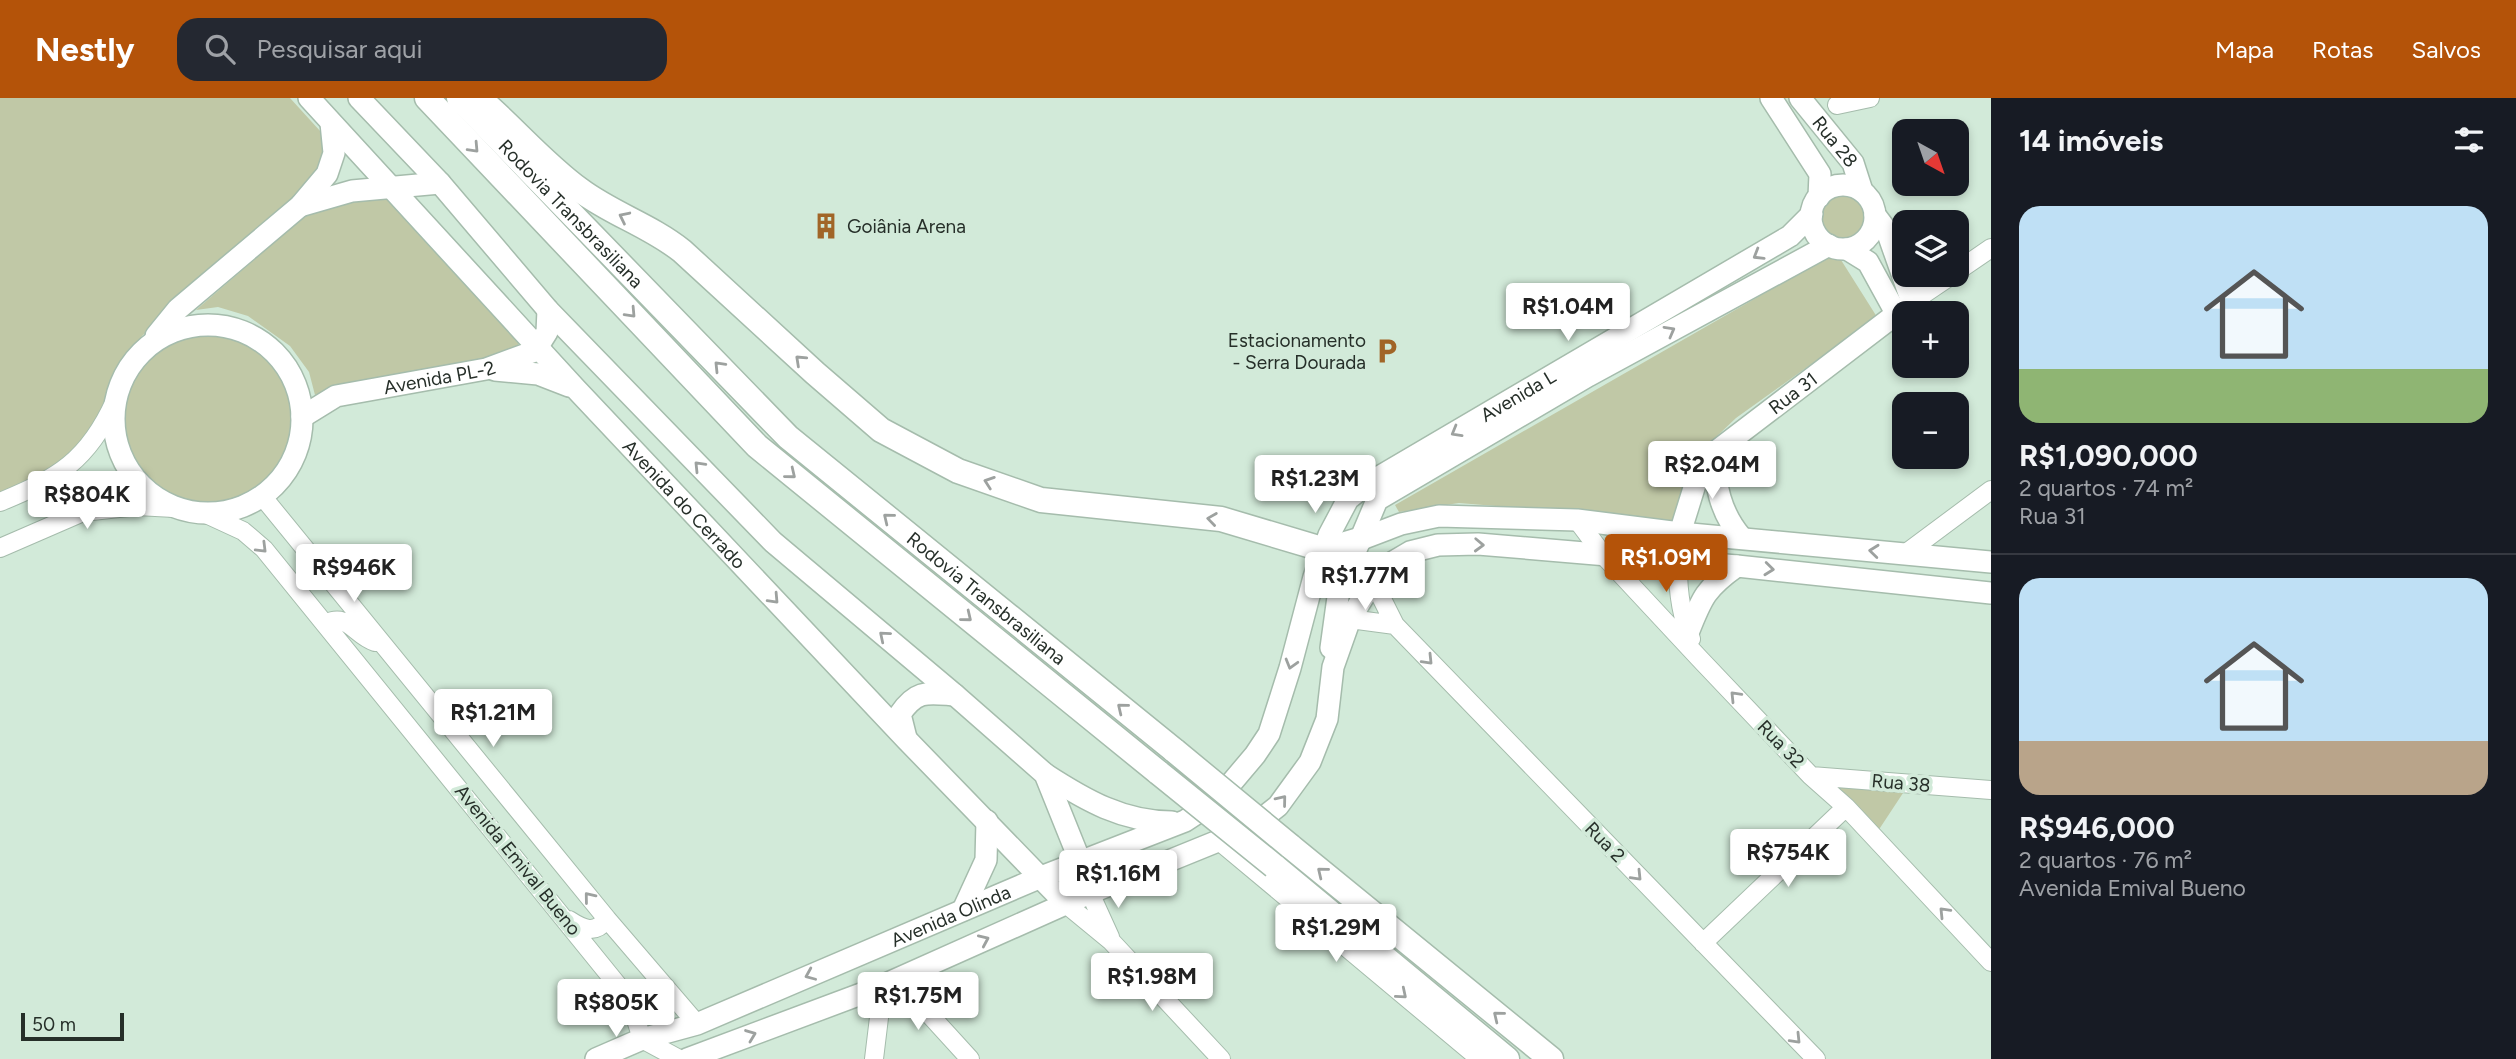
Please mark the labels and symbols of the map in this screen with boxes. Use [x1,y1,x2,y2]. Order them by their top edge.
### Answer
street label: Rua 28 [1808,111,1863,172]
north arrow [1892,119,1969,196]
street label: Rodovia Transbrasiliana [494,134,648,293]
one-way arrow [466,139,479,152]
one-way arrow [619,211,631,225]
building icon: Goiânia Arena [811,211,841,241]
place label: Goiânia Arena [847,215,966,238]
one-way arrow [1753,247,1765,260]
pin: R$1.04M [1503,284,1633,343]
one-way arrow [622,305,635,318]
one-way arrow [1662,326,1675,339]
place label: Estacionamento - Serra Dourada [1228,329,1366,374]
parking icon: Estacionamento - Serra Dourada [1372,336,1402,366]
street label: Avenida PL-2 [382,355,498,399]
one-way arrow [795,355,808,368]
one-way arrow [715,362,728,375]
street label: Avenida L [1476,365,1560,426]
street label: Rua 31 [1764,367,1822,419]
one-way arrow [1451,424,1463,437]
street label: Avenida do Cerrado [618,435,751,573]
pin: R$2.04M [1647,442,1777,501]
pin: R$1.23M [1250,456,1380,515]
one-way arrow [694,461,707,474]
one-way arrow [782,466,795,478]
pin: R$804K [30,472,144,531]
one-way arrow [983,476,996,490]
one-way arrow [1206,512,1218,527]
one-way arrow [884,514,897,526]
street label: Rodovia Transbrasiliana [902,527,1071,669]
pin: R$1.09M [1601,534,1731,594]
one-way arrow [1473,537,1484,552]
one-way arrow [253,540,266,553]
one-way arrow [1868,544,1879,559]
pin: R$946K [297,545,411,604]
pin: R$1.77M [1300,552,1430,612]
one-way arrow [1763,562,1775,577]
one-way arrow [766,591,779,604]
one-way arrow [960,609,972,622]
one-way arrow [880,632,893,644]
one-way arrow [1419,651,1432,664]
one-way arrow [1285,658,1299,670]
pin: R$1.21M [428,690,558,749]
one-way arrow [1731,691,1743,704]
one-way arrow [1117,703,1129,716]
street label: Rua 32 [1753,715,1809,773]
street label: Rua 38 [1871,769,1931,797]
street label: Avenida Emival Bueno [450,780,586,940]
one-way arrow [1273,795,1286,807]
street label: Rua 2 [1580,817,1630,867]
pin: R$754K [1731,830,1845,889]
pin: R$1.16M [1053,850,1183,910]
one-way arrow [1629,867,1642,880]
one-way arrow [1317,868,1330,880]
street label: Avenida Olinda [887,880,1014,951]
one-way arrow [585,892,598,904]
pin: R$1.29M [1271,904,1401,964]
one-way arrow [1939,908,1952,921]
one-way arrow [977,934,990,948]
pin: R$1.98M [1087,954,1217,1013]
one-way arrow [805,967,817,981]
pin: R$1.75M [853,972,983,1032]
pin: R$805K [559,979,673,1039]
one-way arrow [1393,986,1406,998]
scale bar [21,1010,124,1042]
one-way arrow [1493,1012,1506,1024]
one-way arrow [745,1029,757,1043]
one-way arrow [1787,1030,1800,1043]

